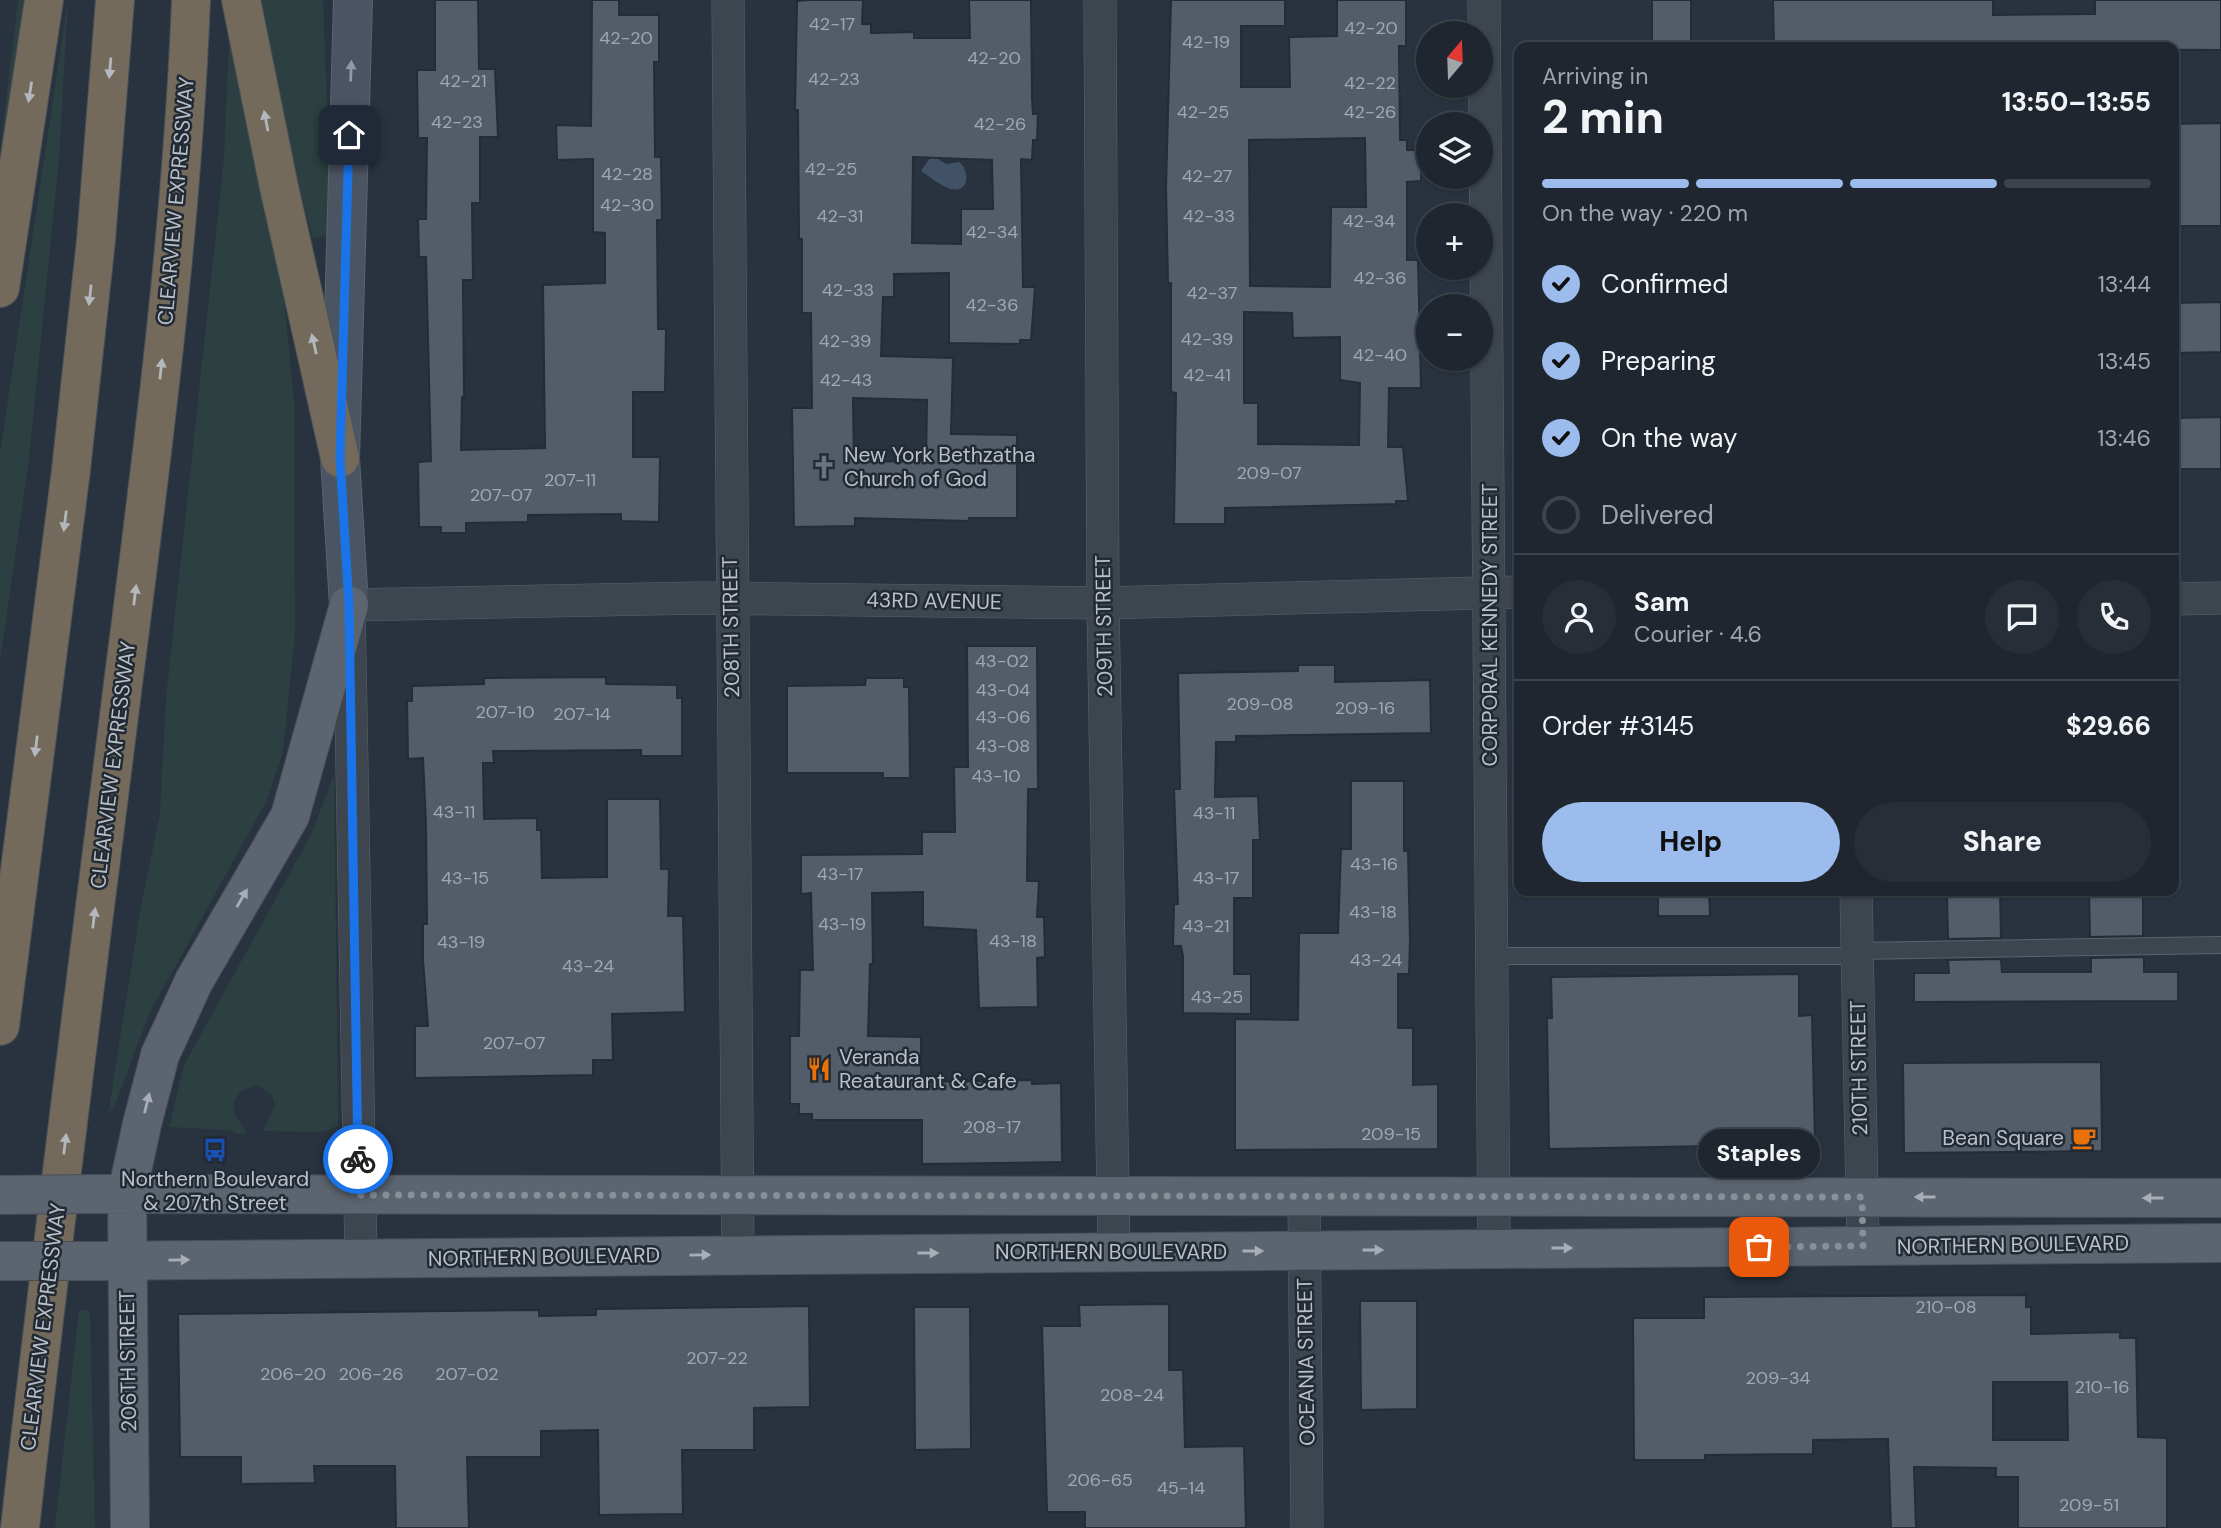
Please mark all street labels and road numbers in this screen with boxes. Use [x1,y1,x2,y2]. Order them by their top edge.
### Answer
street label: CLEARVIEW EXPRESSWAY [151,76,201,326]
street label: CORPORAL KENNEDY STREET [1476,483,1504,767]
street label: 209TH STREET [1089,555,1119,697]
street label: 208TH STREET [716,556,746,698]
street label: 43RD AVENUE [866,586,1002,616]
street label: CLEARVIEW EXPRESSWAY [84,640,142,890]
street label: 210TH STREET [1844,1000,1874,1136]
street label: CLEARVIEW EXPRESSWAY [14,1202,72,1452]
street label: NORTHERN BOULEVARD [1897,1229,2129,1261]
street label: NORTHERN BOULEVARD [995,1238,1227,1266]
street label: NORTHERN BOULEVARD [428,1241,660,1273]
street label: OCEANIA STREET [1291,1278,1321,1446]
street label: 206TH STREET [113,1290,143,1432]

